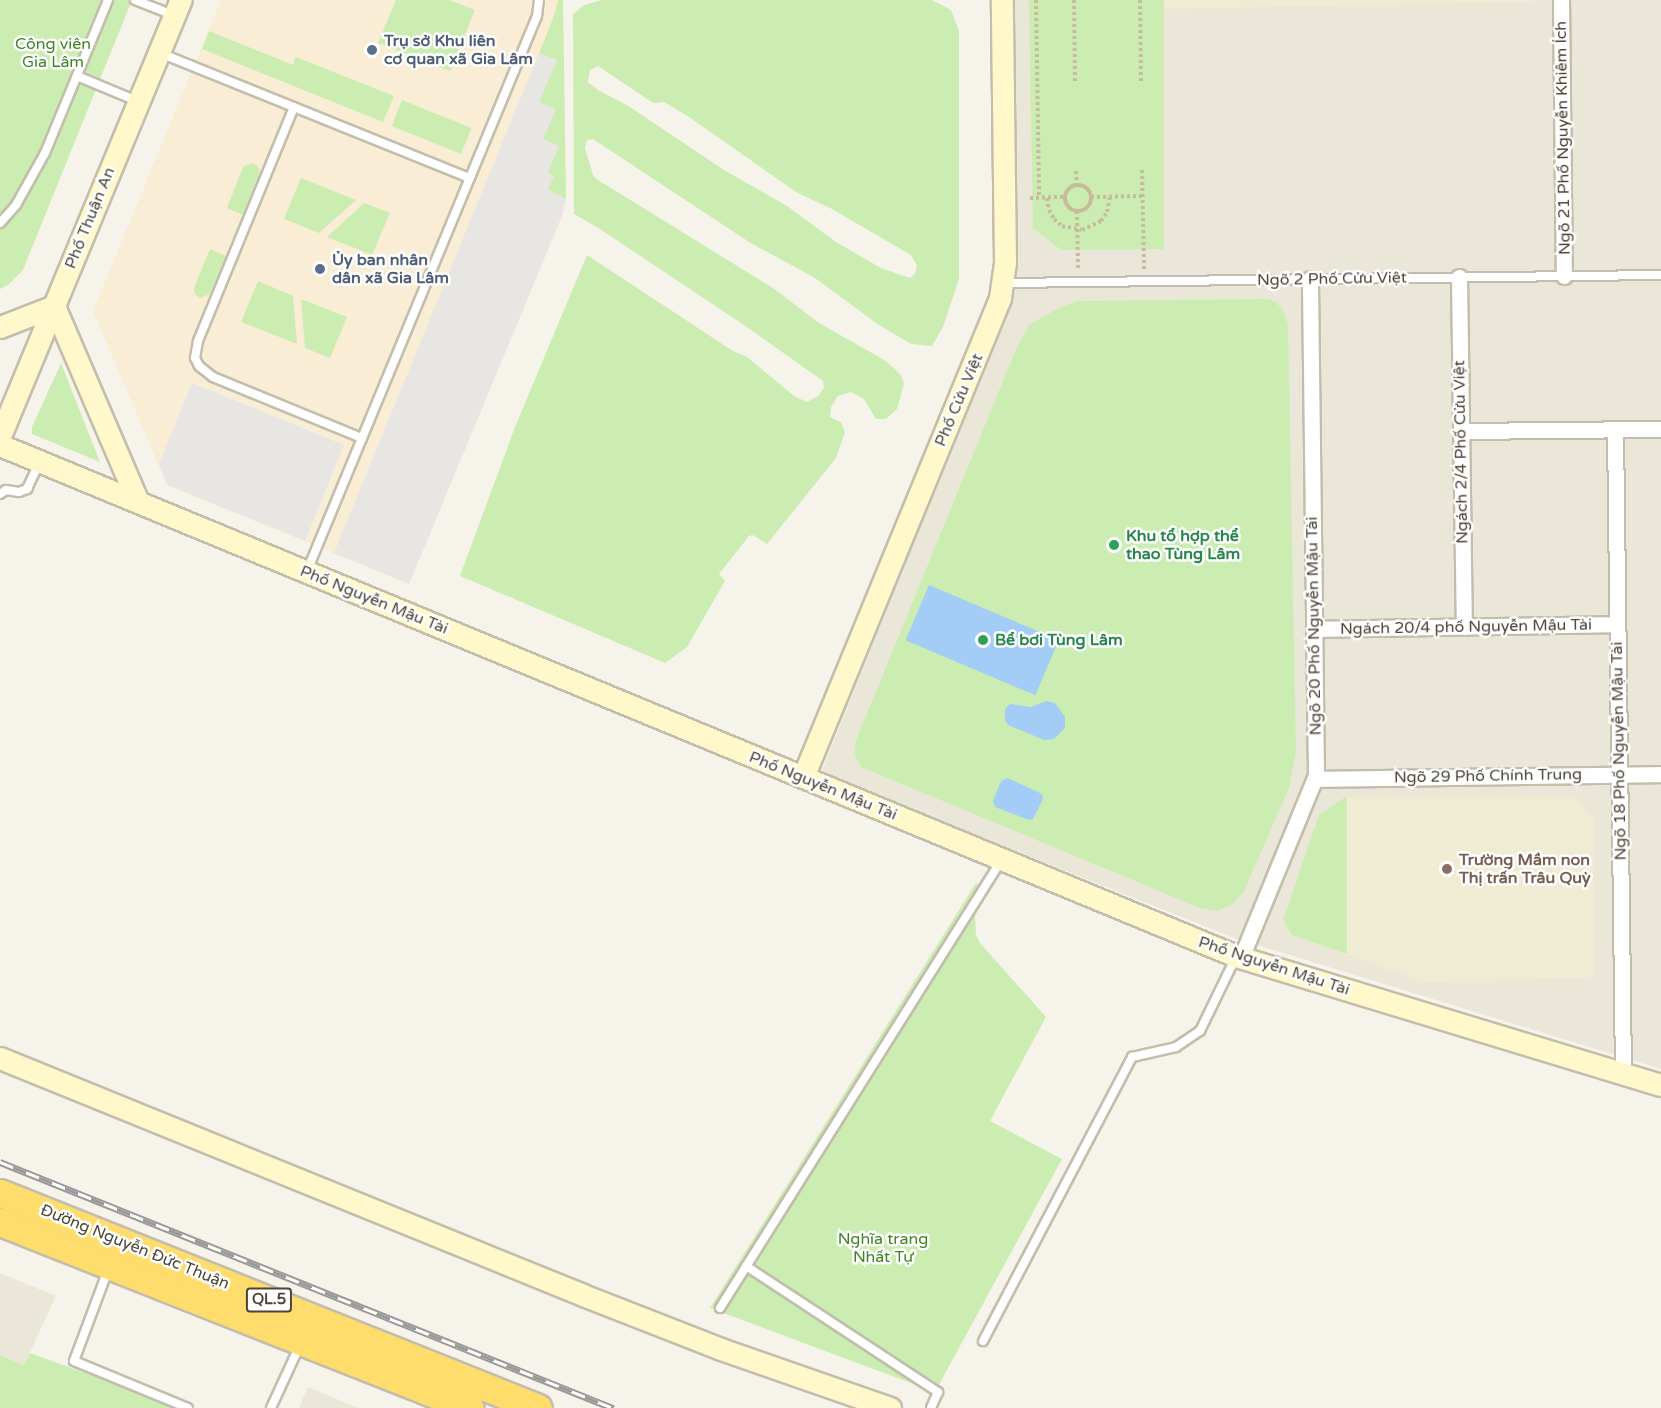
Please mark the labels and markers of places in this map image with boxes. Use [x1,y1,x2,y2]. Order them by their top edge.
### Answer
place label: Trụ sở Khu liên cơ quan xã Gia Lâm [384,31,533,69]
marker: Trụ sở Khu liên cơ quan xã Gia Lâm [365,43,379,57]
place label: Ủy ban nhân dân xã Gia Lâm [332,250,449,288]
marker: Ủy ban nhân dân xã Gia Lâm [313,262,327,276]
place label: Khu tổ hợp thể thao Tùng Lâm [1126,526,1240,564]
marker: Khu tổ hợp thể thao Tùng Lâm [1107,538,1121,552]
place label: Bể bơi Tùng Lâm [995,630,1123,650]
marker: Bể bơi Tùng Lâm [976,633,990,647]
place label: Trường Mầm non Thị trấn Trâu Quỳ [1459,850,1591,888]
marker: Trường Mầm non Thị trấn Trâu Quỳ [1440,862,1454,876]

